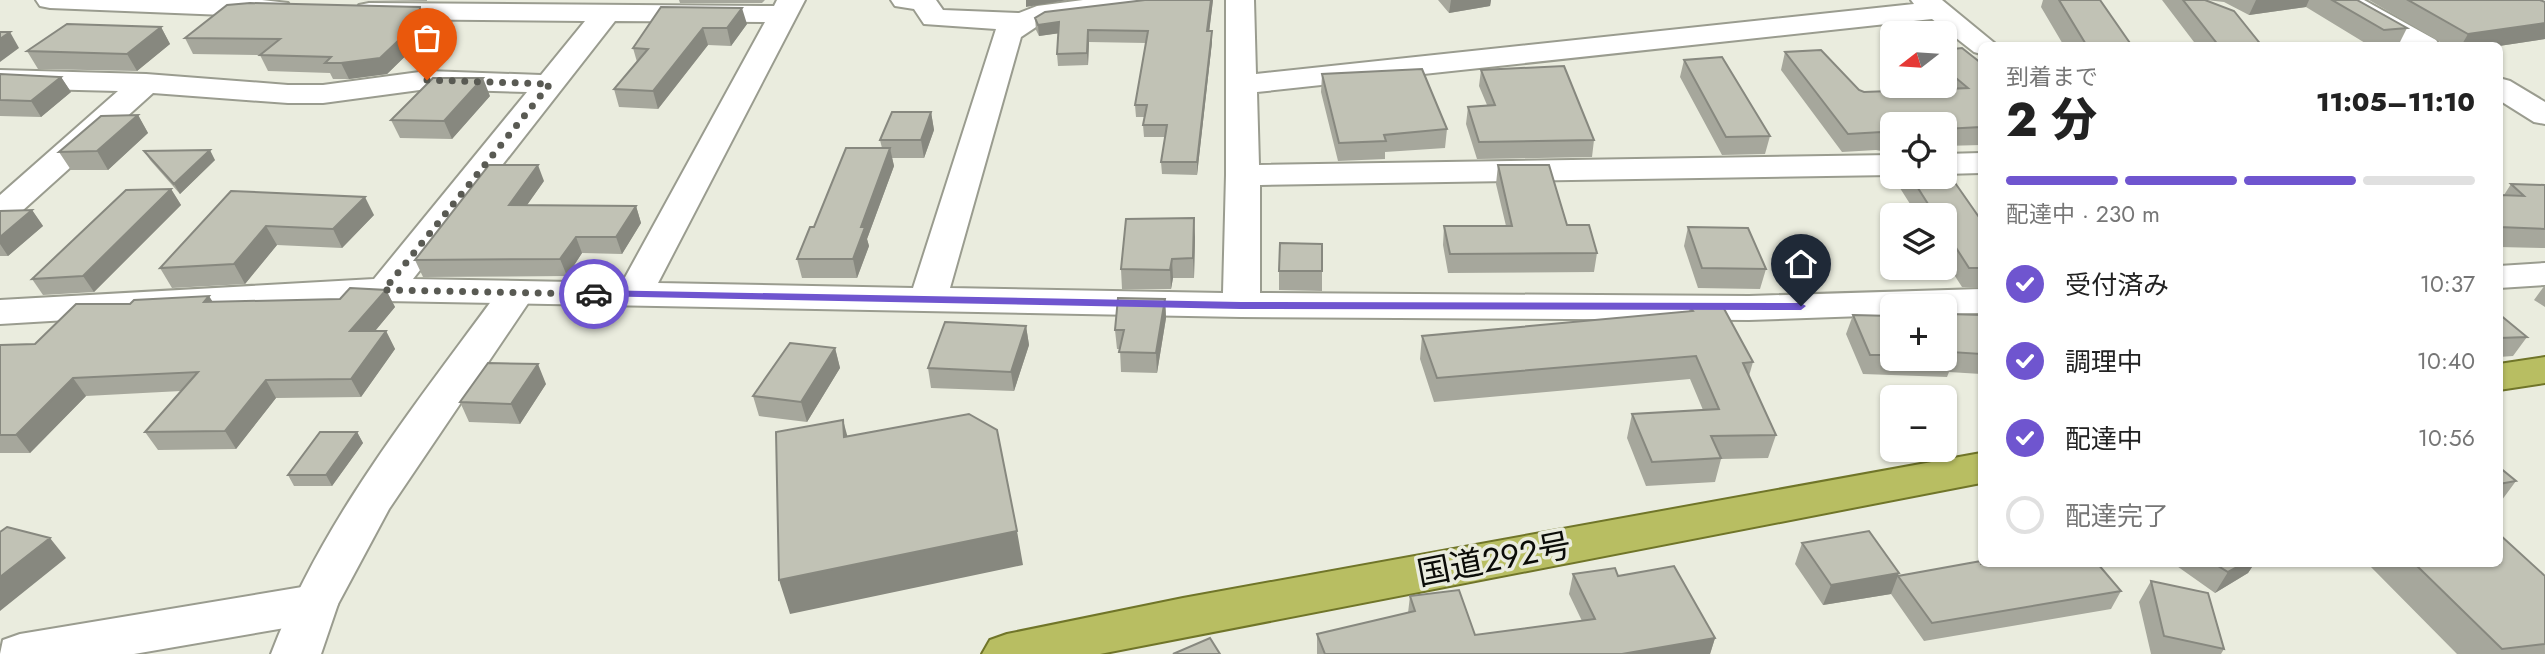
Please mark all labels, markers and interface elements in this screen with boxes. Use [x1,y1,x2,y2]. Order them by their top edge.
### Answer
pin [397,8,457,80]
icon: bag [408,19,446,57]
north arrow [1880,21,1956,98]
map controls [1880,21,1957,462]
text: 到着まで [2006,60,2098,94]
text: 11:05–11:10 [2316,83,2475,121]
text: 2 分 [2006,87,2097,153]
button: locate [1880,112,1957,189]
text: 配達中 · 230 m [2006,197,2160,231]
button: layers [1880,203,1957,280]
pin [1771,234,1831,306]
icon: home [1782,245,1820,283]
courier [559,259,629,329]
icon: check [2006,265,2044,303]
text: 受付済み [2065,266,2169,304]
text: 10:37 [2420,267,2475,301]
icon: car [575,275,613,313]
button: + [1880,294,1957,371]
icon: check [2006,342,2044,380]
text: 調理中 [2065,343,2143,381]
text: 10:40 [2417,344,2475,378]
button: − [1880,385,1957,462]
icon: check [2006,419,2044,457]
text: 配達中 [2065,420,2143,458]
text: 10:56 [2418,421,2475,455]
text: 配達完了 [2065,497,2169,535]
street label: 国道292号 [1413,521,1575,597]

